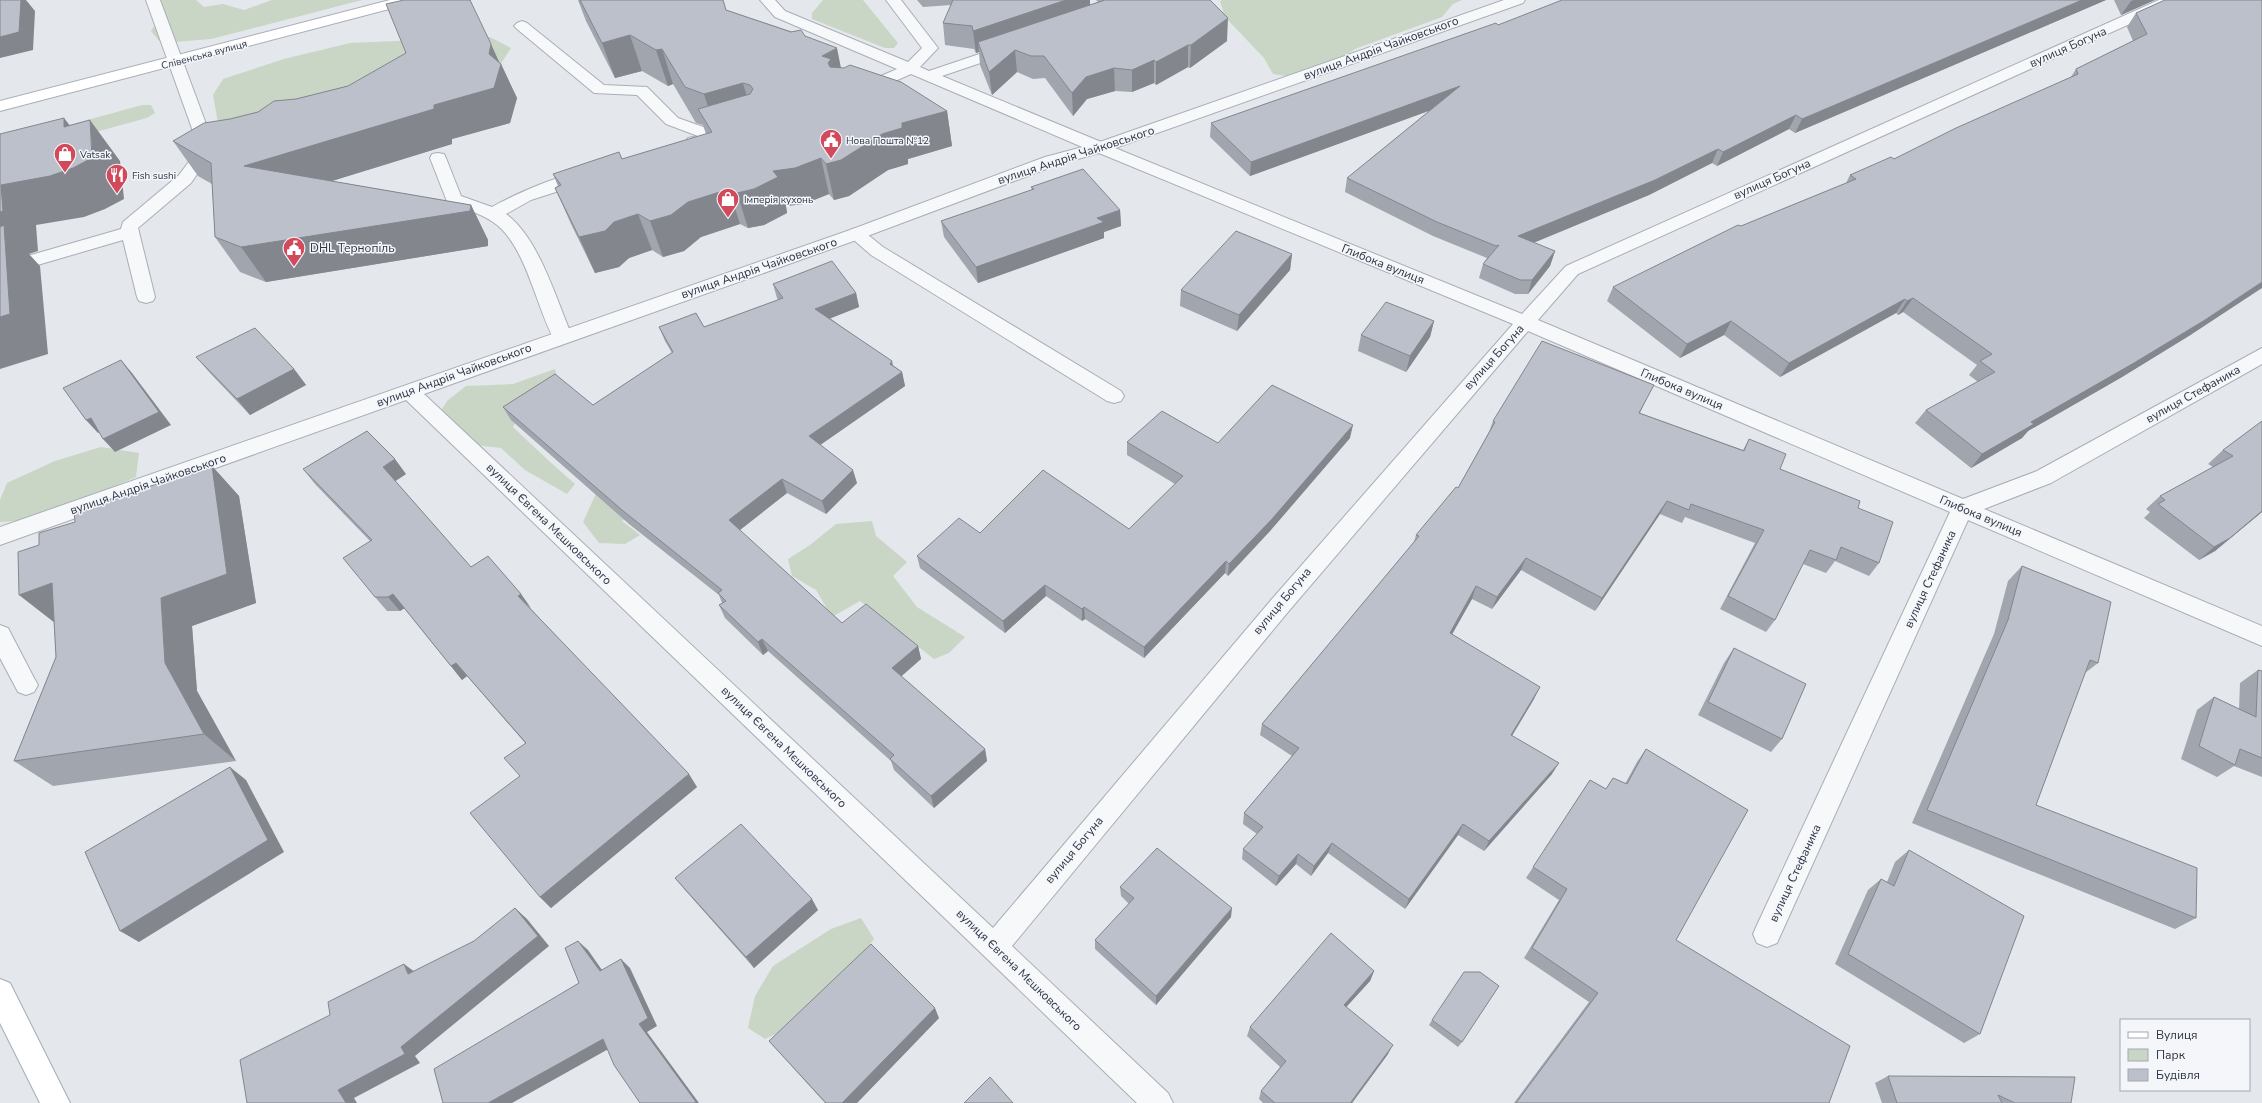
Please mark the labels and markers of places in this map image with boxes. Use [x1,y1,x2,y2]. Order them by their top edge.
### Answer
public building icon: Нова Пошта №12 [818,127,844,160]
place label: Нова Пошта №12 [846,134,929,148]
shop icon: Vatsak [52,141,78,174]
place label: Vatsak [79,148,111,162]
restaurant icon: Fish sushi [104,162,130,195]
place label: Fish sushi [132,169,176,183]
shop icon: Імперія кухонь [715,186,741,219]
place label: Імперія кухонь [744,193,813,207]
public building icon: DHL Тернопіль [281,235,307,268]
place label: DHL Тернопіль [310,240,395,256]

